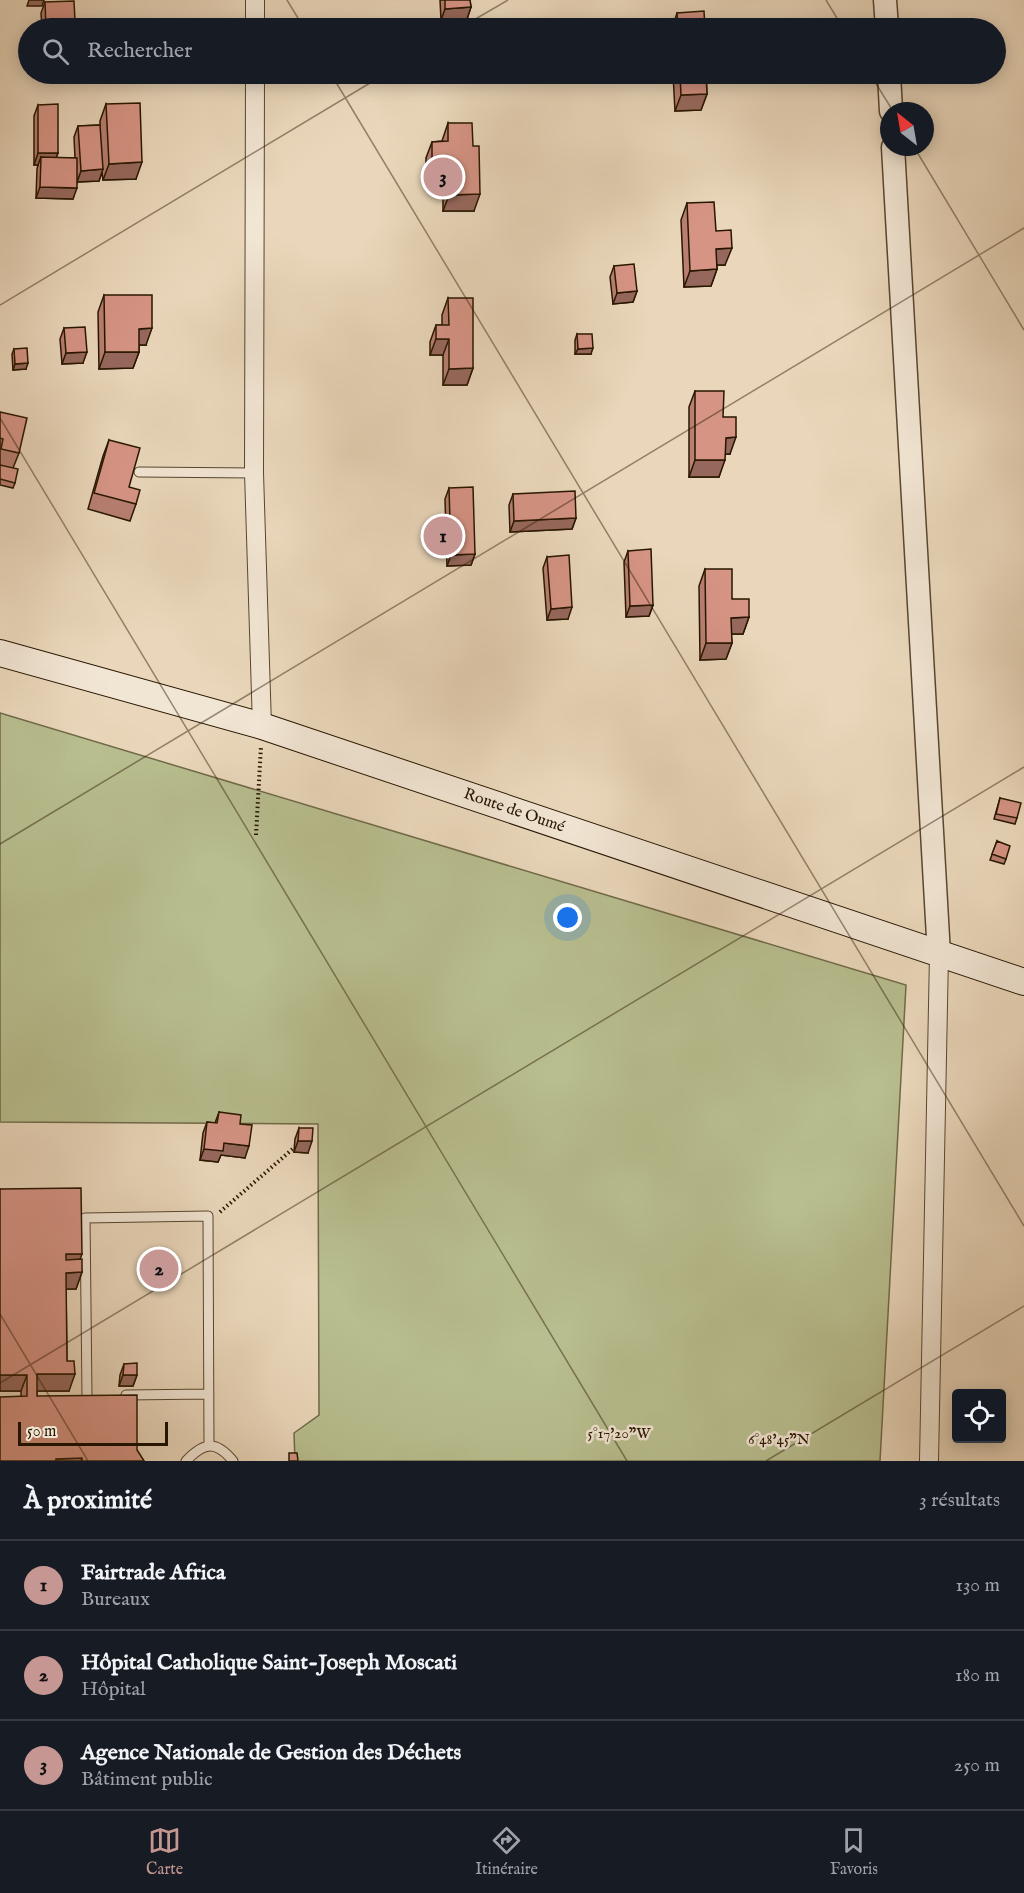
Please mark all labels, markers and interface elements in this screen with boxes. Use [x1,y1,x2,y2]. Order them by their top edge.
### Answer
search box [18,18,1006,84]
icon: search [39,35,72,68]
text: Rechercher [87,37,192,65]
north arrow [880,102,934,156]
pin: 3 [424,154,462,200]
pin: 1 [424,514,462,558]
street label: Route de Oumé [461,784,567,838]
your location [553,903,582,932]
pin: 2 [140,1246,178,1292]
map controls [952,1389,1006,1443]
button: locate [952,1389,1006,1443]
scale bar [18,1419,168,1446]
text: 50 m [27,1422,56,1442]
text: 5°17'20"W [587,1424,651,1443]
text: 6°48'45"N [748,1430,810,1449]
text: À proximité [24,1484,152,1517]
text: 3 résultats [919,1488,1000,1513]
text: Fairtrade Africa [81,1559,226,1587]
text: 1 [40,1573,47,1598]
text: 130 m [955,1573,1000,1598]
text: Bureaux [81,1587,150,1612]
text: Hôpital Catholique Saint-Joseph Moscati [81,1649,457,1677]
text: 2 [39,1663,48,1688]
text: 180 m [955,1663,1000,1688]
text: Hôpital [81,1677,146,1702]
text: Agence Nationale de Gestion des Déchets [81,1739,461,1767]
text: 3 [40,1753,47,1778]
text: 250 m [954,1753,1000,1778]
text: Bâtiment public [81,1767,213,1792]
tab: Carte [146,1824,183,1880]
tab: Itinéraire [475,1824,538,1880]
tab: Favoris [830,1824,878,1880]

